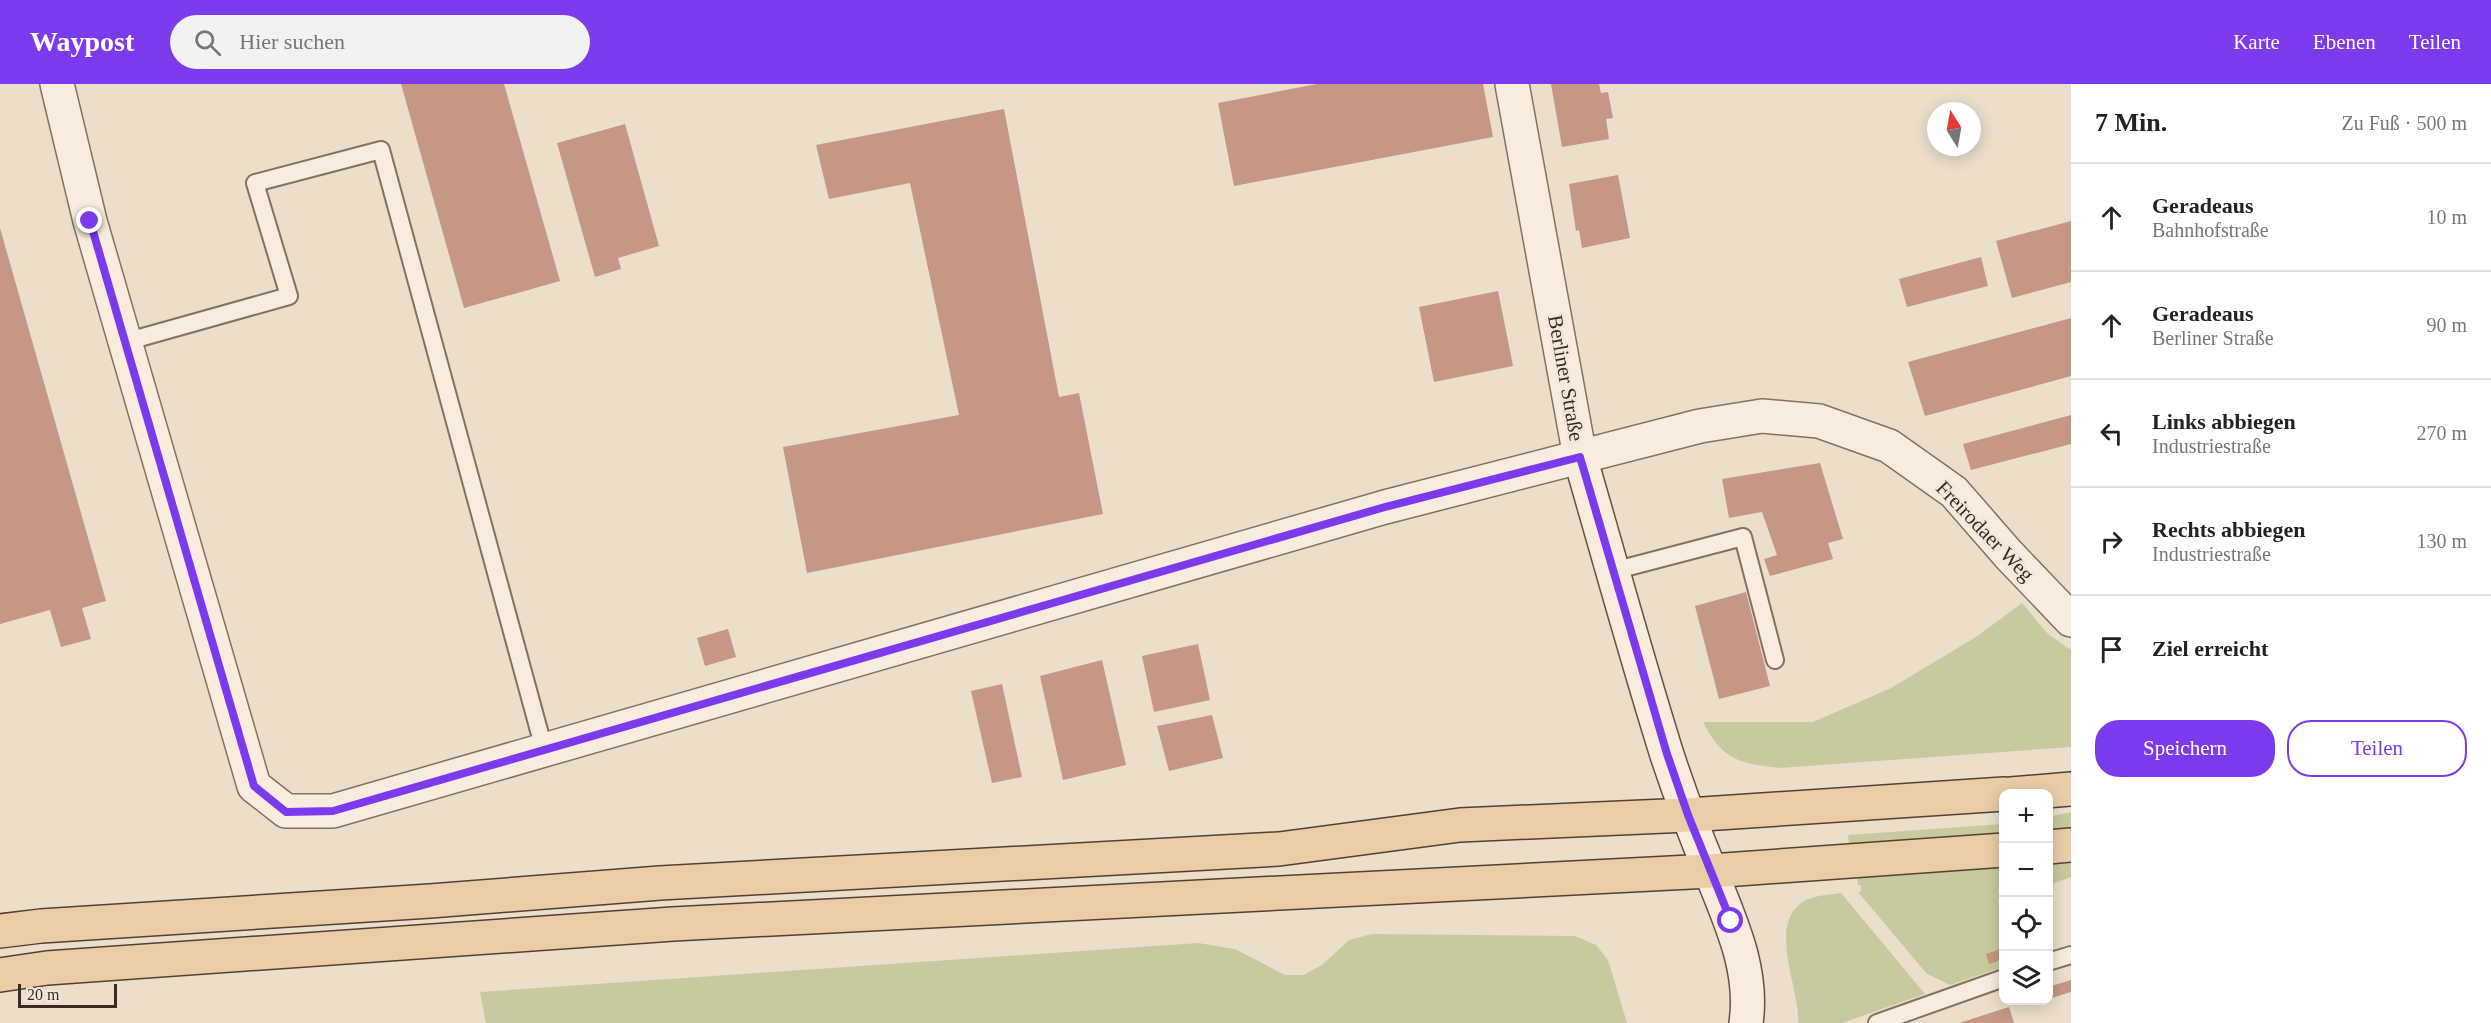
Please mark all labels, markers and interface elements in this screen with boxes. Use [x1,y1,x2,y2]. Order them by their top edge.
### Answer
search box [170,15,590,69]
text: Waypost [30,26,134,57]
icon: search [191,26,224,59]
text: Hier suchen [239,29,345,54]
text: Karte [2233,30,2280,54]
text: Ebenen [2313,30,2376,54]
text: Teilen [2409,30,2461,54]
north arrow [1927,102,1981,156]
text: 7 Min. [2095,108,2167,137]
text: Zu Fuß · 500 m [2341,112,2467,134]
text: Geradeaus [2152,193,2253,218]
icon: ahead [2095,201,2128,234]
text: 10 m [2426,206,2467,228]
route end [76,207,102,233]
text: Bahnhofstraße [2152,219,2269,241]
text: Geradeaus [2152,301,2253,326]
icon: ahead [2095,309,2128,342]
street label: Berliner Straße [1543,313,1589,443]
text: 90 m [2426,314,2467,336]
text: Berliner Straße [2152,327,2274,349]
text: Links abbiegen [2152,409,2296,434]
icon: left [2095,417,2128,450]
text: 270 m [2416,422,2467,444]
text: Industriestraße [2152,435,2271,457]
street label: Freirodaer Weg [1931,476,2039,587]
text: Rechts abbiegen [2152,517,2305,542]
icon: right [2095,525,2128,558]
text: 130 m [2416,530,2467,552]
text: Industriestraße [2152,543,2271,565]
icon: arrive [2095,633,2128,666]
text: Ziel erreicht [2152,636,2268,661]
button: Speichern [2095,720,2275,777]
button: Teilen [2287,720,2467,777]
map controls [1999,789,2053,1005]
button: + [1999,789,2053,843]
button: − [1999,843,2053,897]
button: locate [1999,897,2053,951]
route start [1717,907,1743,933]
button: layers [1999,951,2053,1005]
scale bar [18,981,117,1008]
text: 20 m [27,986,59,1003]

